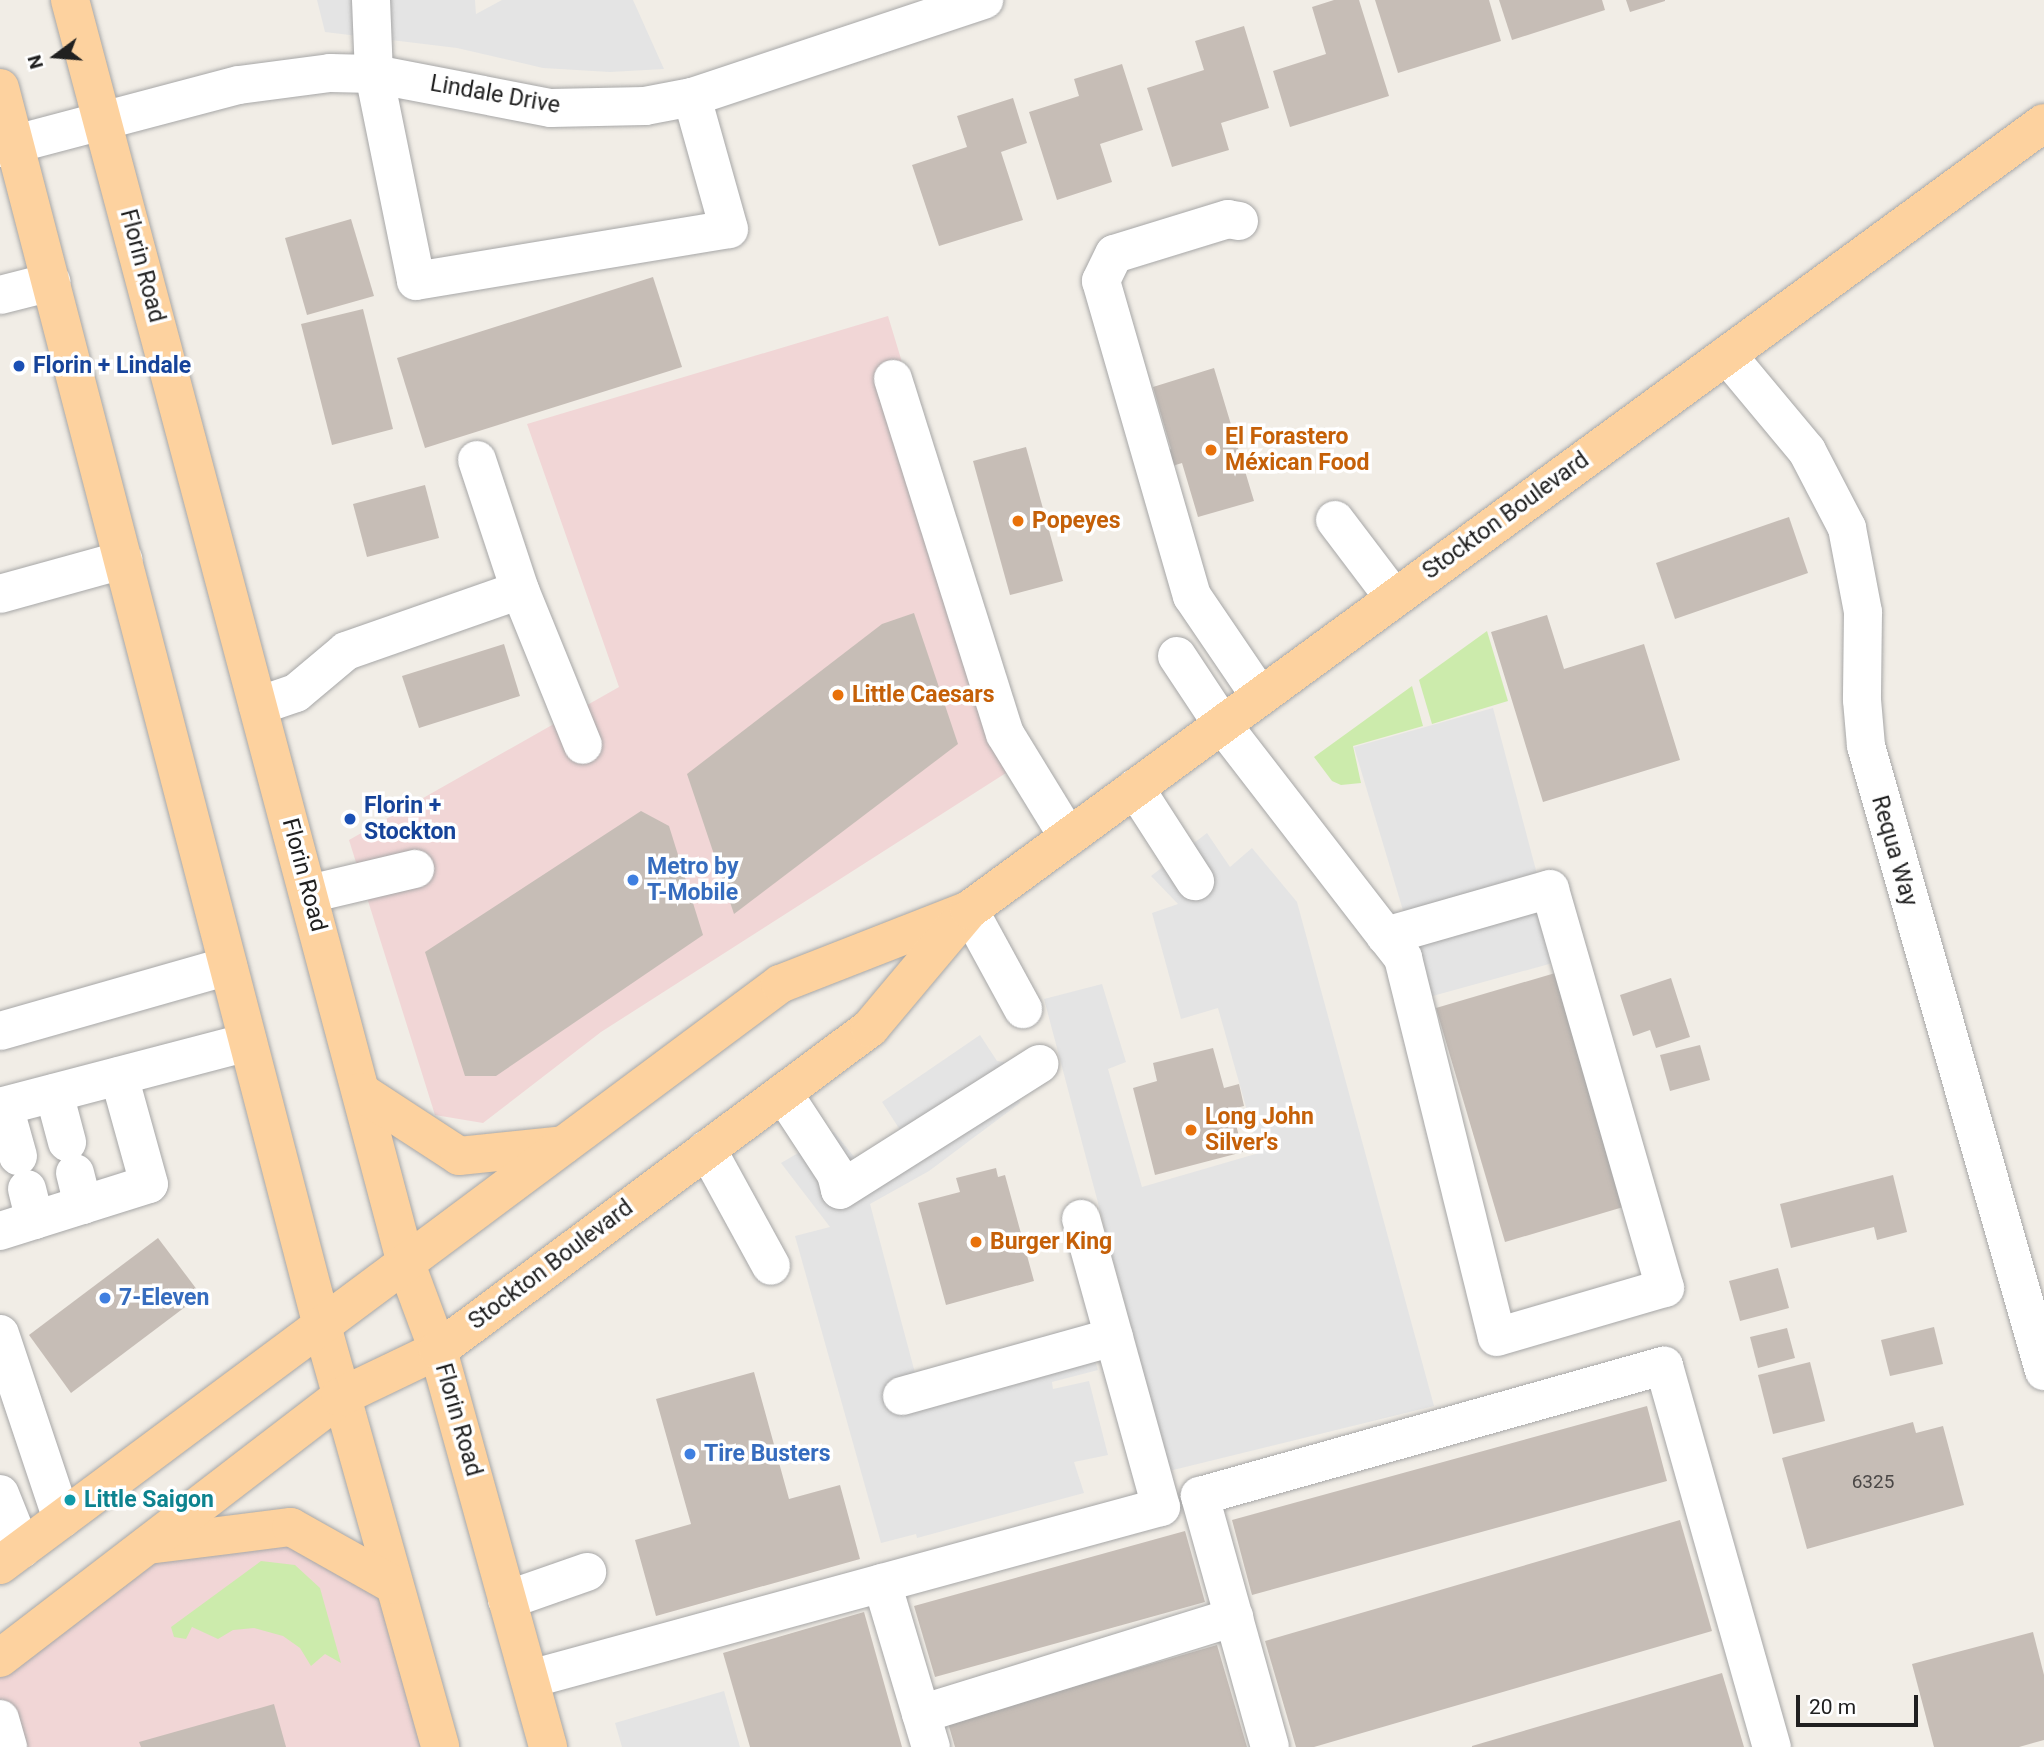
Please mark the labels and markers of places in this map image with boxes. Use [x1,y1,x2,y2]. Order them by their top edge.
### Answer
place label: Florin + Lindale [33,352,191,380]
marker: Florin + Lindale [11,358,27,374]
place label: El Forastero Méxican Food [1225,423,1370,477]
marker: El Forastero Méxican Food [1203,442,1219,458]
place label: Popeyes [1032,507,1121,535]
marker: Popeyes [1010,513,1026,529]
place label: Little Caesars [852,681,994,709]
marker: Little Caesars [830,687,846,703]
place label: Florin + Stockton [364,792,456,846]
marker: Florin + Stockton [342,811,358,827]
place label: Metro by T-Mobile [647,853,739,907]
marker: Metro by T-Mobile [625,872,641,888]
place label: Long John Silver's [1205,1103,1314,1157]
marker: Long John Silver's [1183,1122,1199,1138]
place label: Burger King [990,1228,1112,1256]
marker: Burger King [968,1234,984,1250]
place label: 7-Eleven [119,1284,209,1312]
marker: 7-Eleven [97,1290,113,1306]
place label: Tire Busters [704,1440,830,1468]
marker: Tire Busters [682,1446,698,1462]
place label: Little Saigon [84,1486,214,1514]
marker: Little Saigon [62,1492,78,1508]

